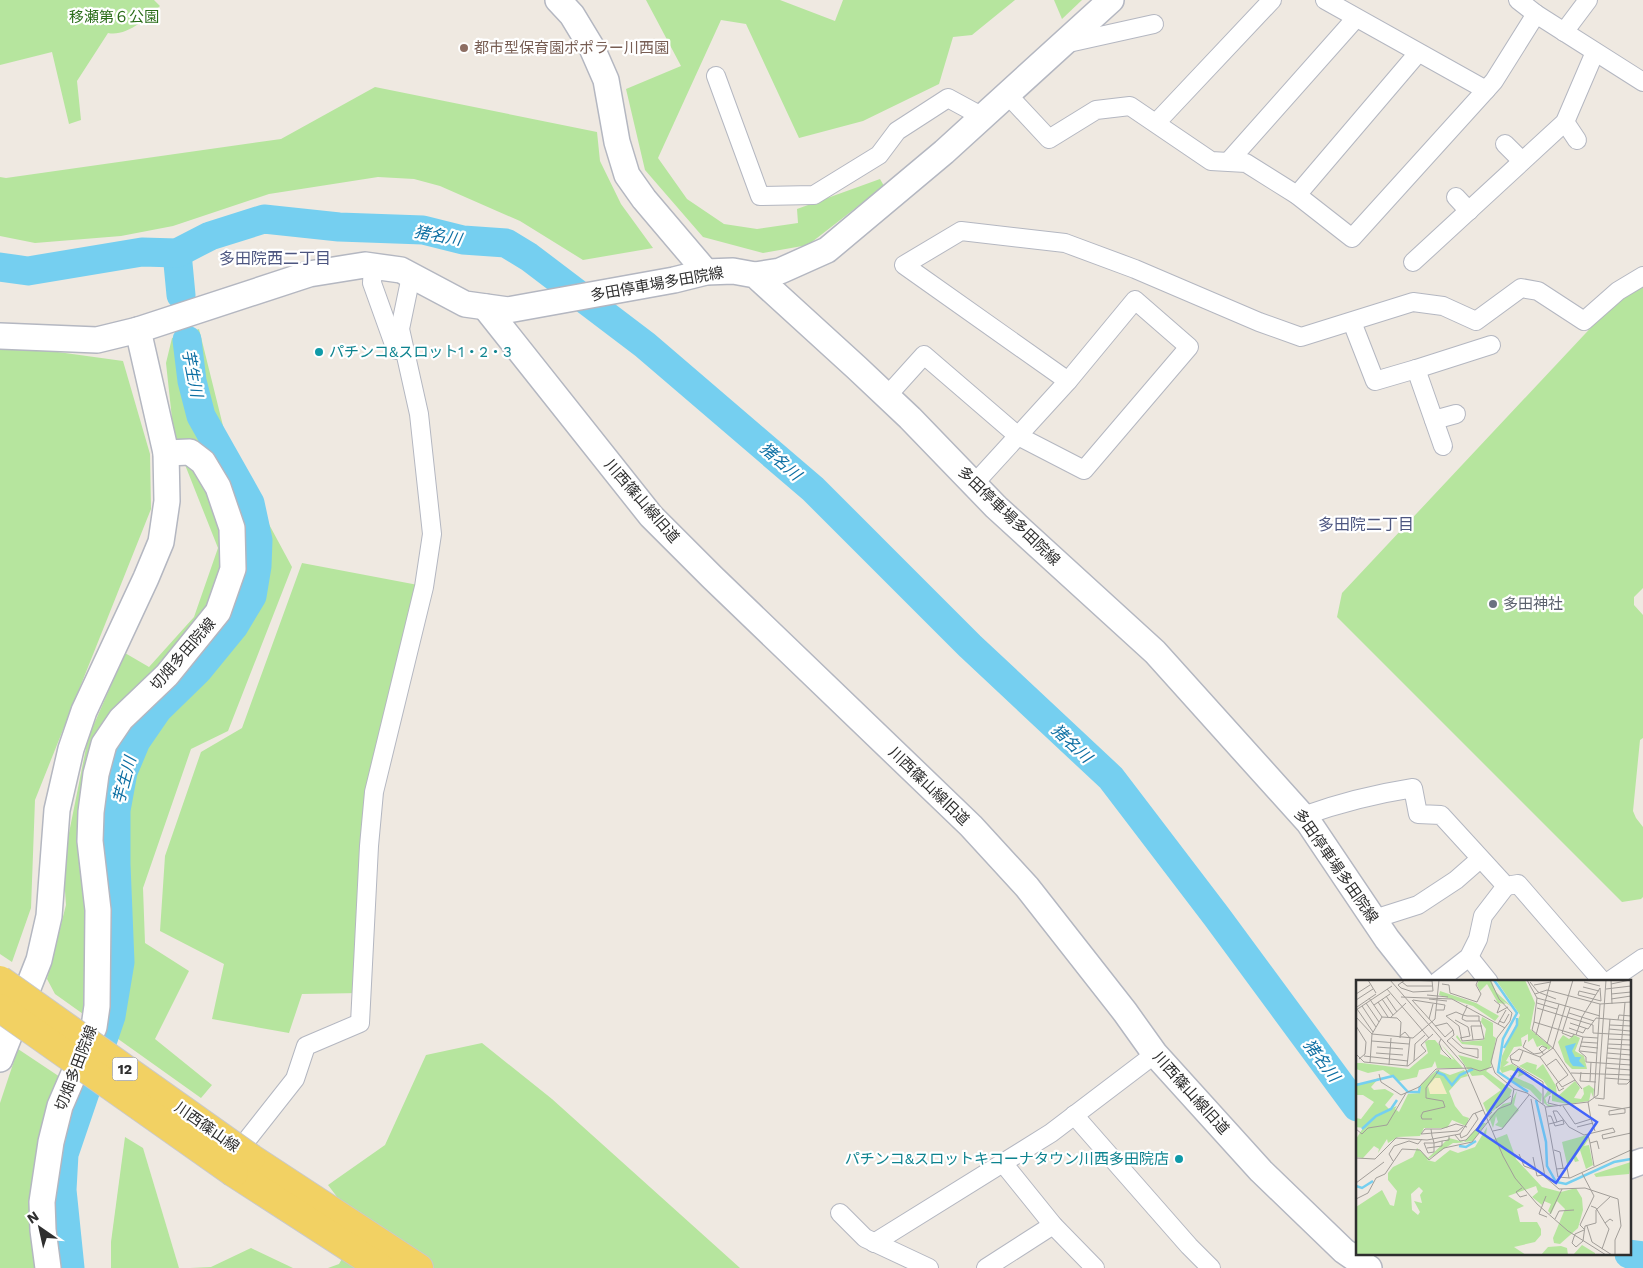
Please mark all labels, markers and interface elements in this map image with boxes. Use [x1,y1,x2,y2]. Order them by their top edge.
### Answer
park label: 移瀬第６公園 [69,8,159,26]
place label: 都市型保育園ポポラー川西園 [474,39,669,57]
marker: 都市型保育園ポポラー川西園 [458,42,470,54]
water label: 猪名川 [413,222,465,249]
district label: 多田院西二丁目 [219,249,331,268]
street label: 多田停車場多田院線 [589,263,725,305]
place label: パチンコ&スロット1・2・3 [329,343,512,361]
marker: パチンコ&スロット1・2・3 [313,346,325,358]
water label: 芋生川 [179,348,207,400]
water label: 猪名川 [756,438,807,486]
street label: 川西篠山線旧道 [601,455,683,547]
street label: 多田停車場多田院線 [954,463,1064,569]
district label: 多田院二丁目 [1318,515,1414,534]
place label: 多田神社 [1503,595,1563,613]
marker: 多田神社 [1487,598,1499,610]
street label: 切畑多田院線 [147,614,219,694]
water label: 猪名川 [1048,720,1097,768]
street label: 川西篠山線旧道 [885,743,973,829]
water label: 芋生川 [109,753,140,806]
street label: 多田停車場多田院線 [1290,806,1382,926]
inset map [1356,980,1630,1256]
street label: 切畑多田院線 [51,1023,101,1113]
water label: 猪名川 [1300,1035,1345,1087]
street label: 川西篠山線旧道 [1149,1048,1233,1138]
road number: 12 [112,1058,138,1080]
street label: 川西篠山線 [171,1098,243,1156]
place label: パチンコ&スロットキコーナタウン川西多田院店 [845,1150,1169,1168]
marker: パチンコ&スロットキコーナタウン川西多田院店 [1173,1153,1185,1165]
north arrow [15,1203,65,1253]
text: N [24,1208,42,1227]

